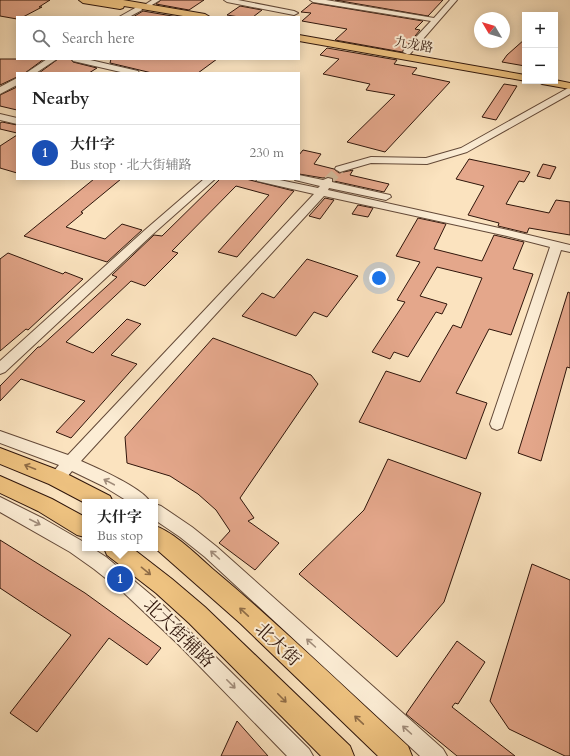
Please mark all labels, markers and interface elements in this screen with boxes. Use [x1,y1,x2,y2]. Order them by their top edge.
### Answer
north arrow [474,12,510,48]
map controls [522,12,558,84]
button: + [522,12,558,48]
search box [16,16,300,60]
icon: search [30,27,52,49]
text: Search here [62,28,135,48]
street label: 九龙路 [393,33,435,57]
button: − [522,48,558,84]
text: Nearby [32,87,89,110]
text: 大什字 [70,134,115,154]
text: 1 [42,144,48,162]
text: 230 m [250,144,284,162]
text: Bus stop · 北大街辅路 [70,156,192,174]
your location [369,268,389,288]
one-way arrow [24,463,36,470]
one-way arrow [103,478,115,486]
popup [82,499,158,551]
text: 大什字 [97,507,142,527]
one-way arrow [29,519,41,526]
text: Bus stop [97,527,143,545]
one-way arrow [209,551,220,560]
pin: 1 [107,564,133,594]
one-way arrow [141,567,152,576]
street label: 北大街辅路 [138,593,220,674]
one-way arrow [239,607,249,617]
street label: 北大街 [249,617,306,672]
one-way arrow [306,638,316,647]
one-way arrow [226,679,236,689]
one-way arrow [277,693,287,703]
one-way arrow [355,716,365,725]
one-way arrow [403,726,413,735]

